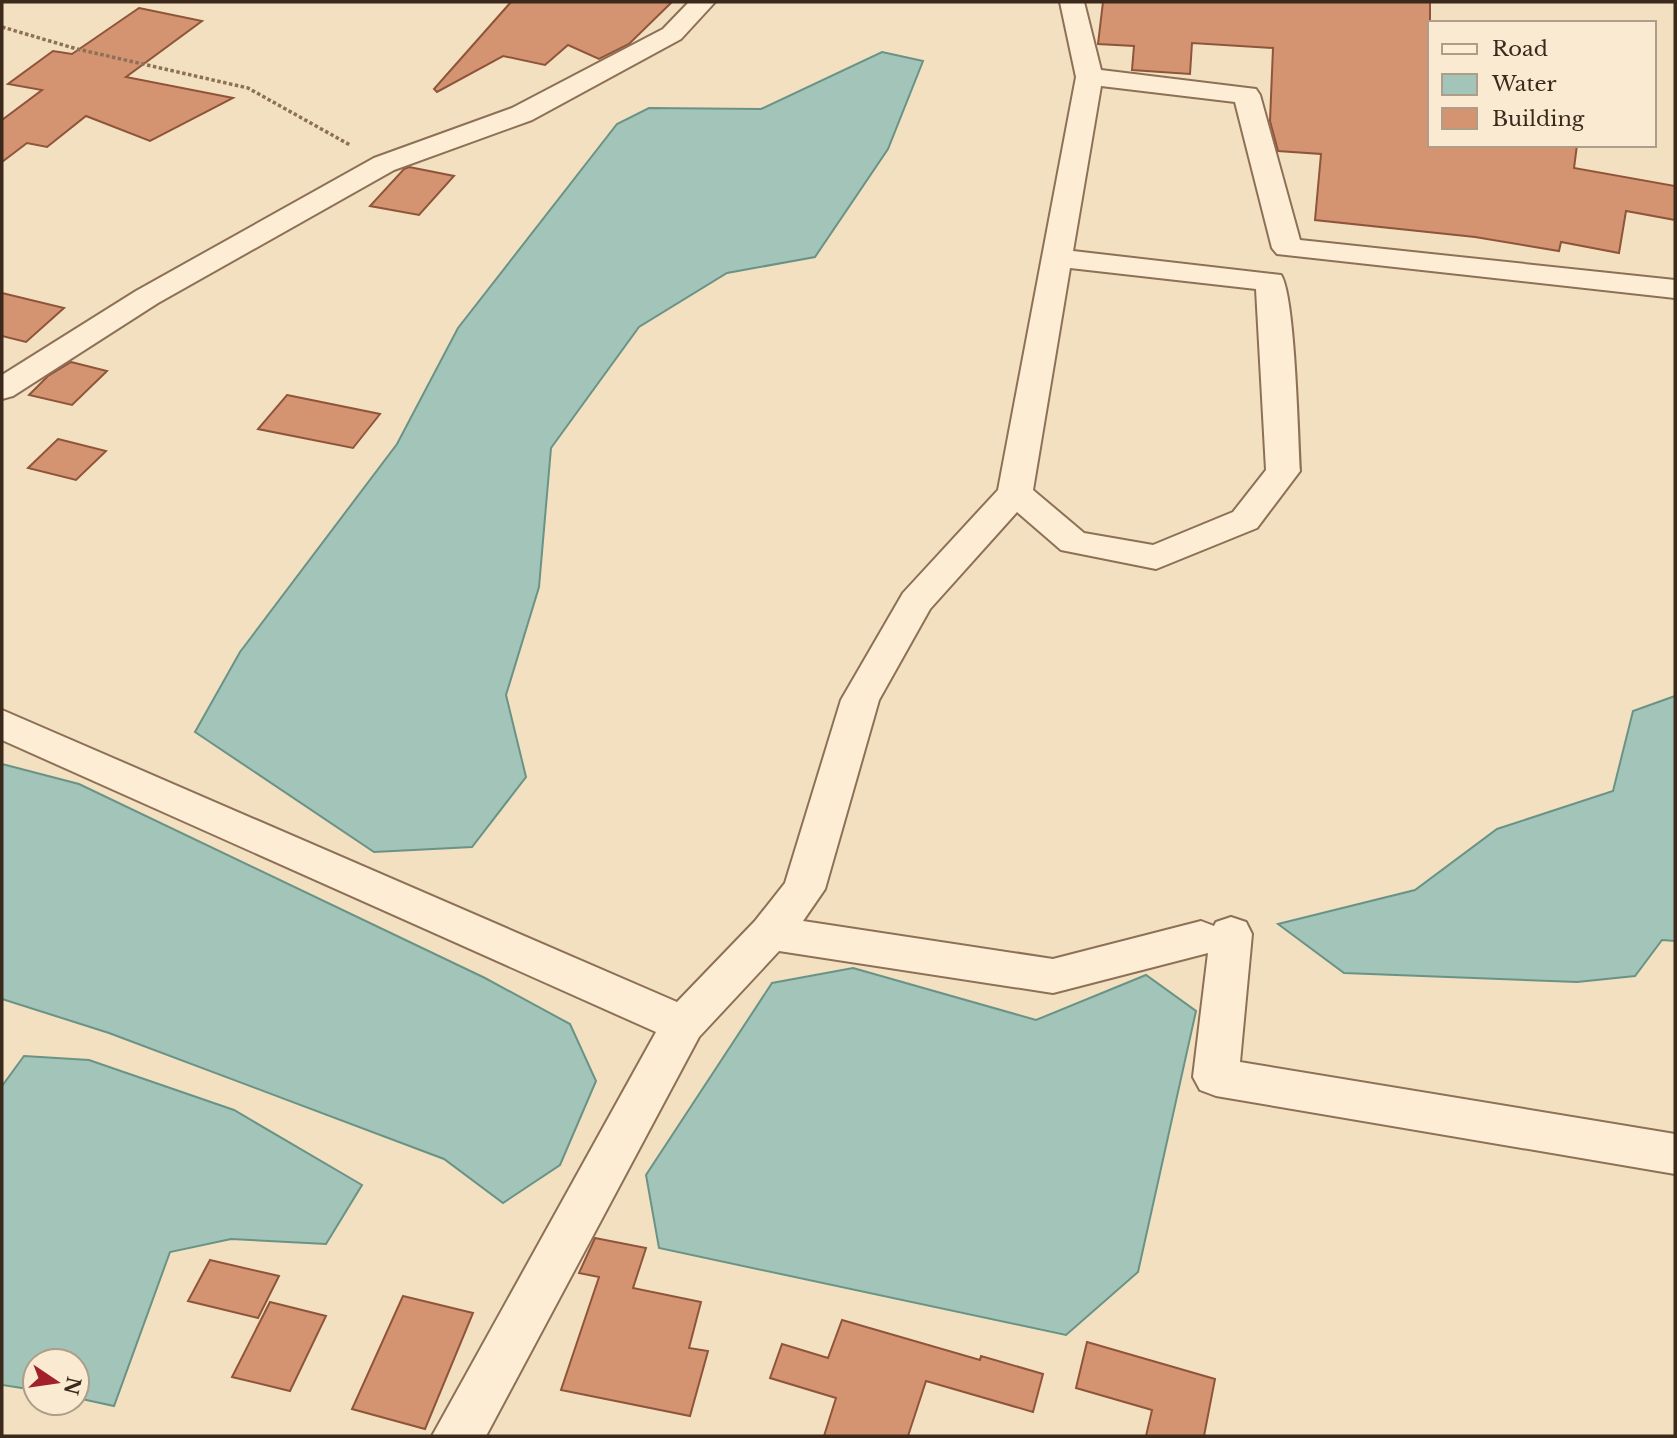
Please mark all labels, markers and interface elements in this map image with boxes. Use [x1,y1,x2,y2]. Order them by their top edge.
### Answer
legend [1428,21,1656,147]
text: Road [1492,36,1548,62]
text: Water [1491,71,1556,97]
text: Building [1492,106,1585,132]
north arrow [21,1347,91,1417]
text: N [59,1374,85,1397]

